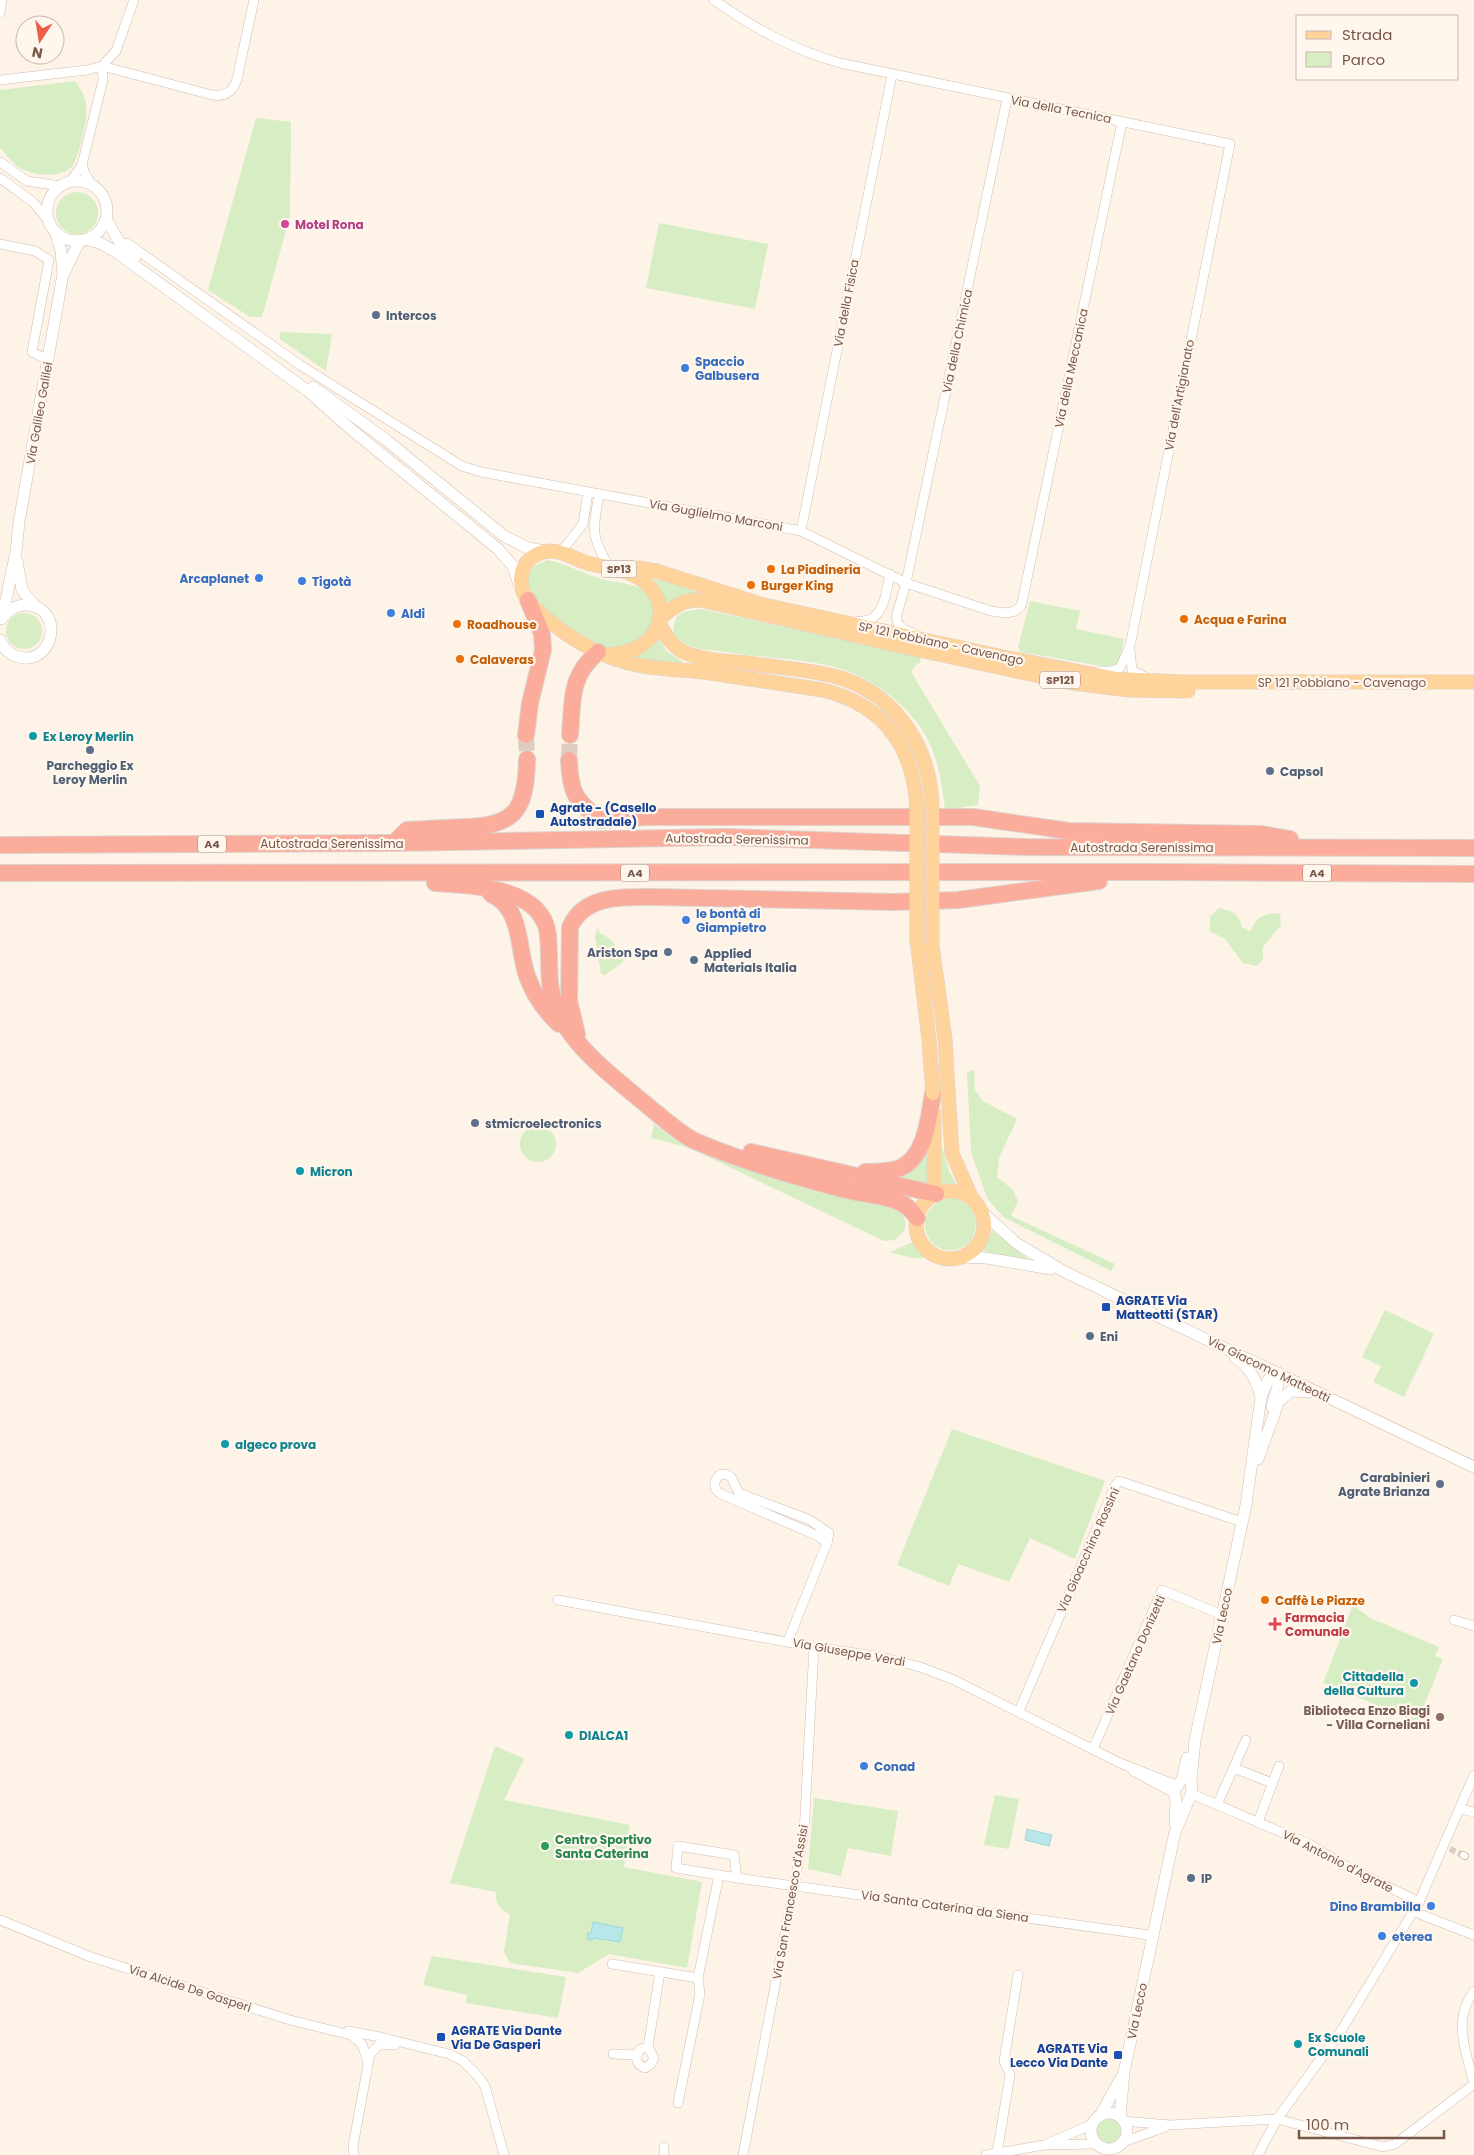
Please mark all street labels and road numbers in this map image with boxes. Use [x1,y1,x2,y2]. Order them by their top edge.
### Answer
street label: Via della Tecnica [1009,91,1113,127]
street label: Via della Fisica [829,258,863,348]
street label: Via della Chimica [938,288,976,394]
street label: Via della Meccanica [1050,307,1092,429]
street label: Via dell'Artigianato [1160,338,1198,452]
street label: Via Galileo Galilei [22,360,56,466]
street label: Via Guglielmo Marconi [648,495,784,535]
road number: SP13 [602,560,636,578]
street label: SP 121 Pobbiano - Cavenago [857,617,1025,669]
road number: SP121 [1040,672,1080,688]
street label: SP 121 Pobbiano - Cavenago [1258,674,1427,691]
street label: Autostrada Serenissima [665,829,809,849]
street label: Autostrada Serenissima [260,835,404,852]
road number: A4 [198,836,226,852]
street label: Autostrada Serenissima [1070,839,1214,856]
road number: A4 [621,864,649,881]
road number: A4 [1303,864,1331,881]
street label: Via Giacomo Matteotti [1205,1332,1333,1406]
street label: Via Gioacchino Rossini [1053,1485,1123,1615]
street label: Via Lecco [1208,1586,1236,1646]
street label: Via Gaetano Donizetti [1101,1592,1169,1718]
street label: Via Giuseppe Verdi [791,1634,907,1670]
street label: Via San Francesco d'Assisi [768,1823,812,1981]
street label: Via Antonio d'Agrate [1280,1826,1396,1896]
street label: Via Santa Caterina da Siena [860,1886,1030,1926]
street label: Via Alcide De Gasperi [126,1960,254,2016]
street label: Via Lecco [1123,1981,1151,2041]

